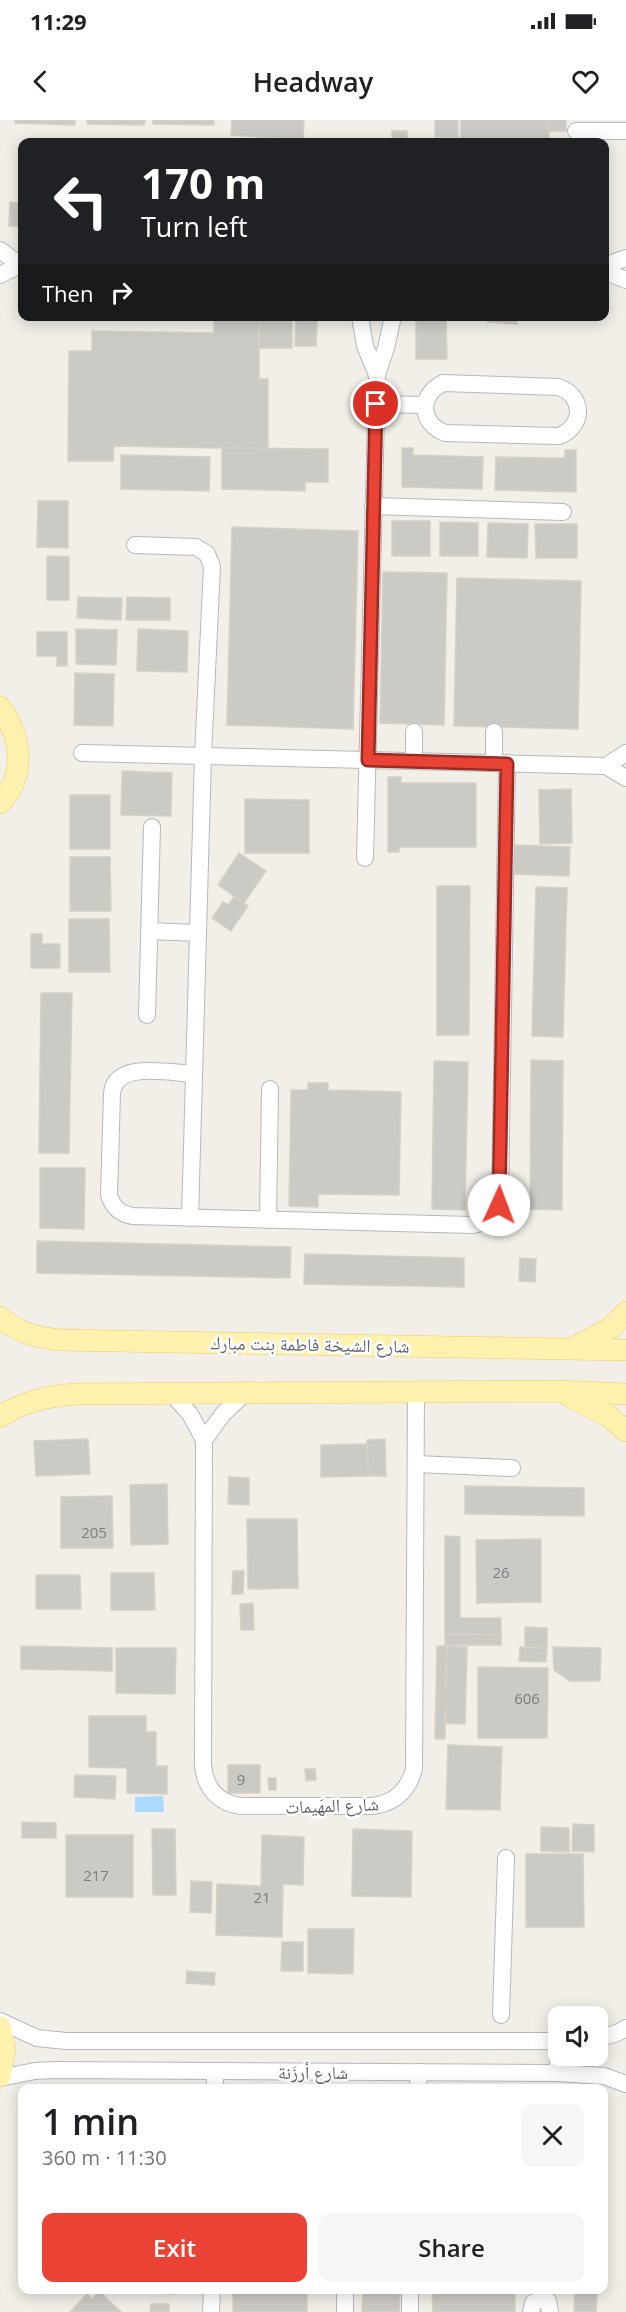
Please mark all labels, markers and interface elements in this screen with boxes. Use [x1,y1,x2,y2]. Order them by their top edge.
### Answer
text: 11:29 [30,6,87,36]
text: Headway [253,63,373,100]
icon: back [24,65,57,98]
icon: heart [569,65,602,98]
text: 170 m [141,154,265,211]
icon: left [42,162,120,240]
text: Turn left [141,208,248,245]
icon: right [105,276,138,309]
text: Then [42,278,93,308]
pin [350,378,401,429]
icon: arrive [359,387,392,420]
position arrow [467,1173,531,1237]
street label: شارع الشيخة فاطمة بنت مبارك [210,1330,410,1358]
house number: 205 [81,1522,107,1542]
house number: 26 [492,1562,510,1582]
house number: 606 [514,1688,540,1708]
house number: 9 [237,1769,245,1789]
street label: شارع المهَيمات [285,1791,379,1819]
house number: 217 [83,1865,109,1885]
house number: 21 [253,1887,271,1907]
map controls [548,2006,608,2066]
button: sound [548,2006,608,2066]
street label: شارع أرزَنة [278,2060,348,2084]
text: 1 min [42,2097,139,2146]
button: close [521,2104,584,2167]
text: 360 m · 11:30 [42,2144,167,2171]
button: Exit [42,2213,307,2282]
button: Share [319,2213,584,2282]

